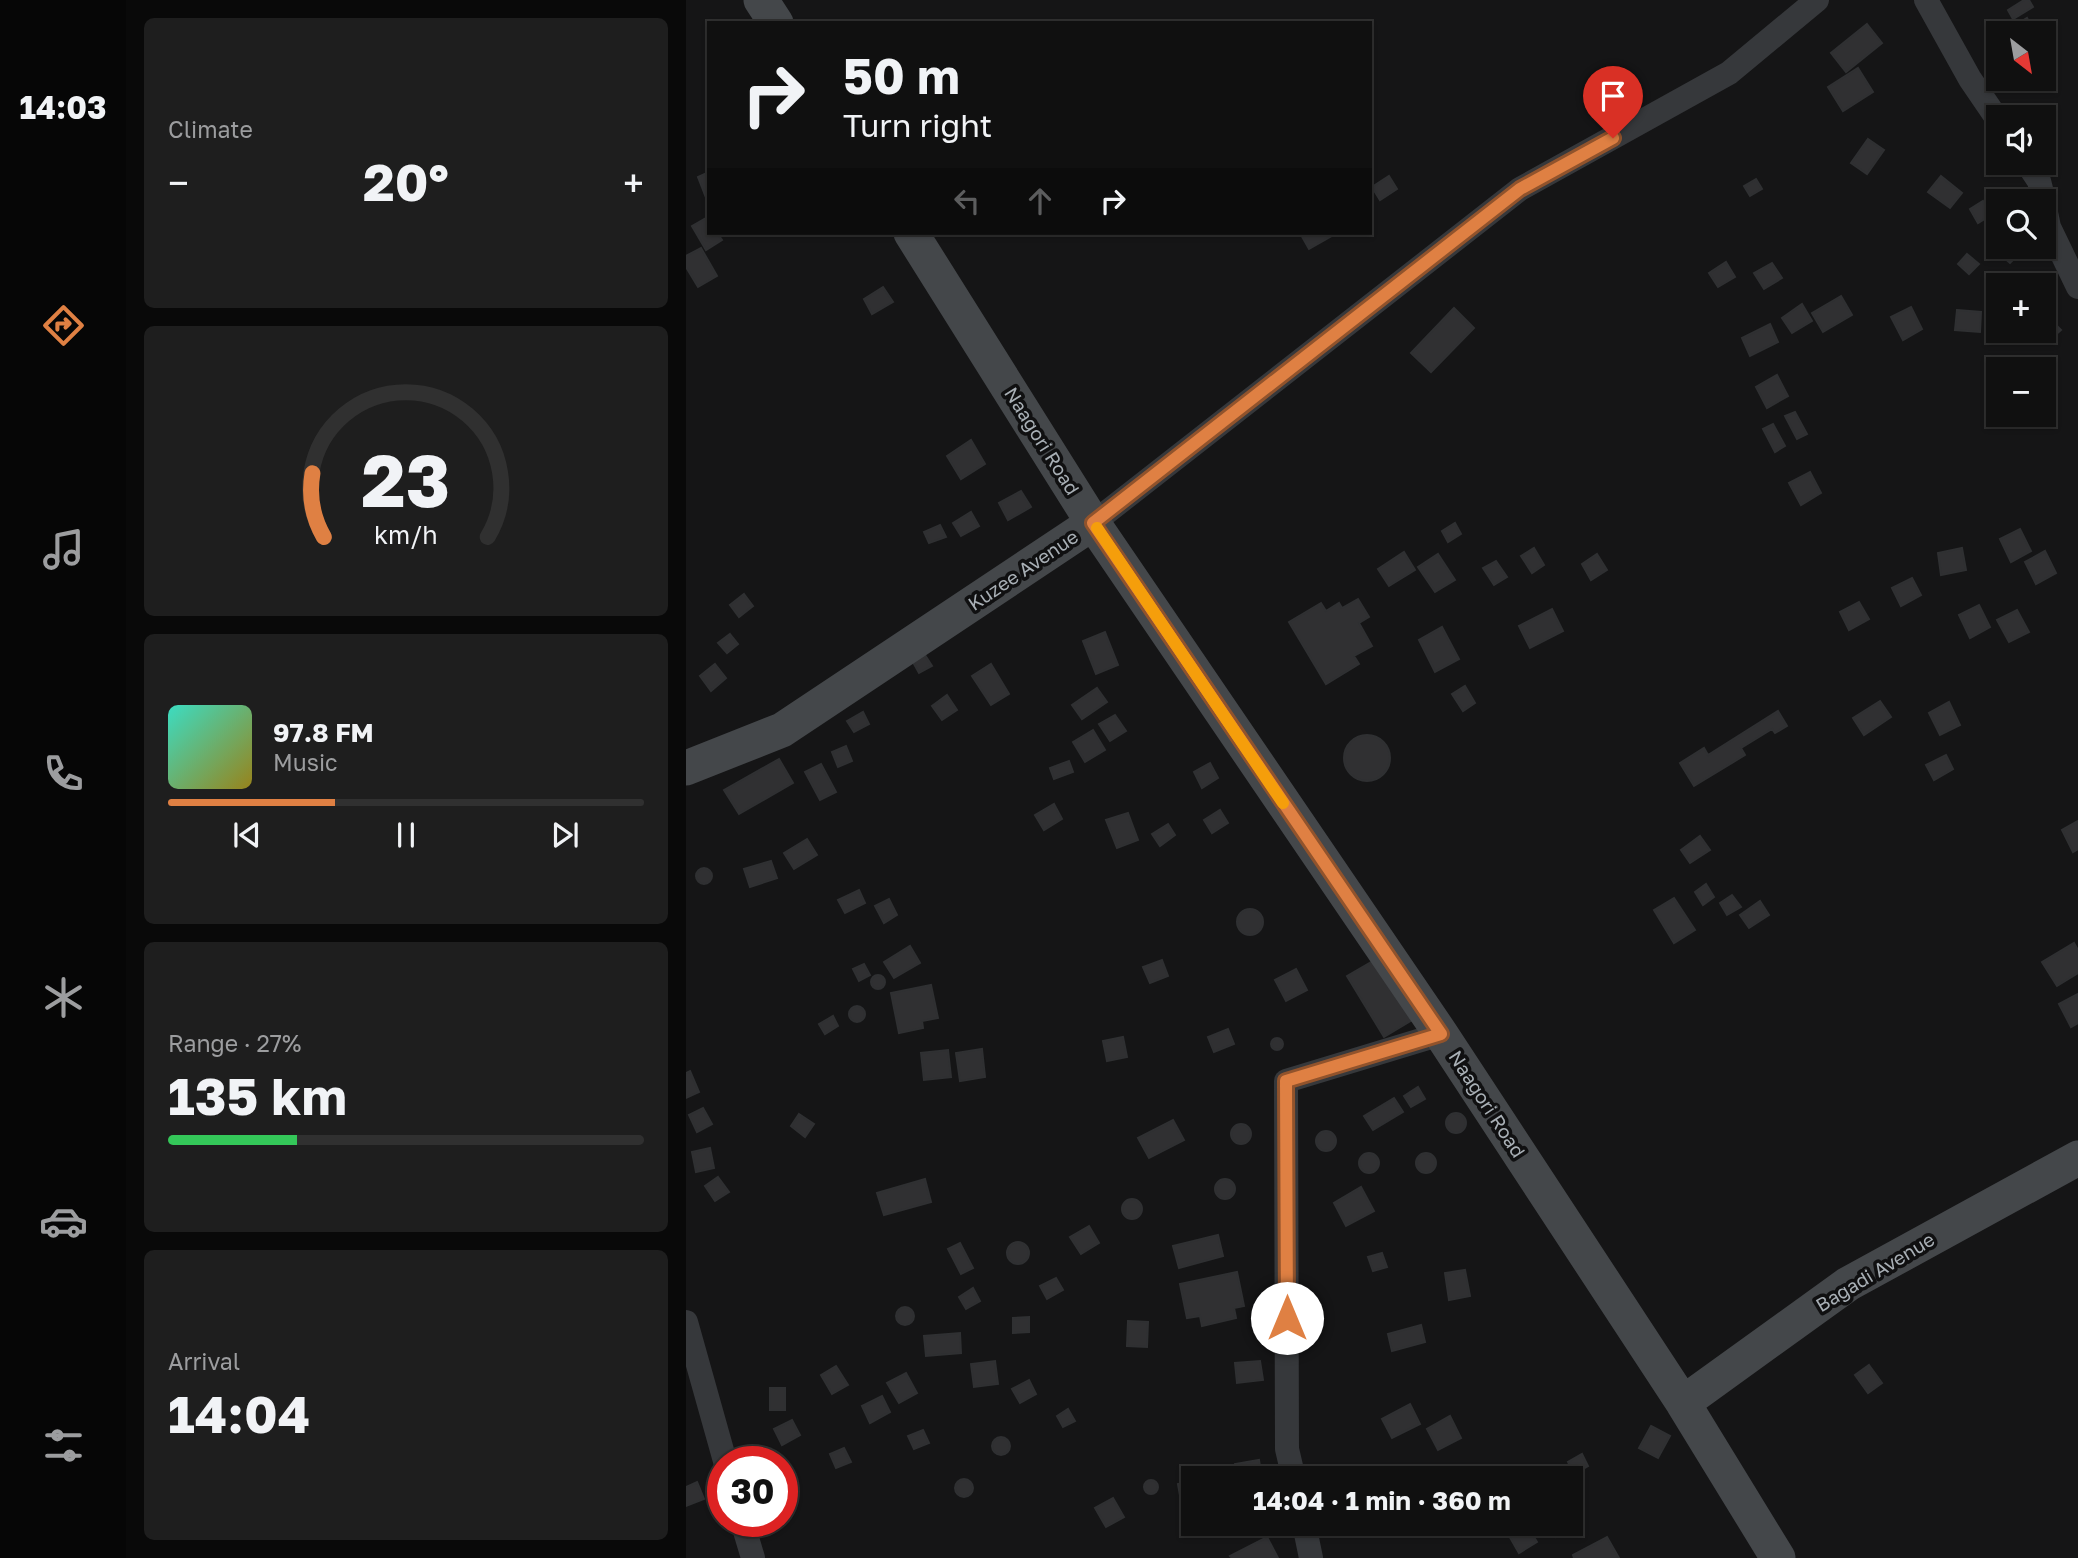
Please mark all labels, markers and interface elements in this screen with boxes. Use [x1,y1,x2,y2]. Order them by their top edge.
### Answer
north arrow [1986,21,2056,91]
map controls [1986,21,2056,427]
text: 50 m [843,46,960,105]
icon: right [728,49,819,140]
pin [1583,66,1643,138]
icon: arrive [1594,77,1632,115]
text: 14:03 [19,88,107,126]
button: sound [1986,105,2056,175]
text: Turn right [843,106,992,144]
text: Climate [168,115,253,143]
text: 20° [363,150,449,212]
text: − [168,160,189,205]
text: + [623,160,644,205]
icon: left [948,182,986,220]
icon: ahead [1021,182,1059,220]
icon: right [1094,182,1132,220]
button: search [1986,189,2056,259]
button: + [1986,273,2056,343]
icon: directions [39,301,88,350]
button: − [1986,357,2056,427]
street label: Naagori Road [1000,383,1085,499]
text: 23 [362,436,450,523]
text: km/h [374,519,438,550]
street label: Kuzee Avenue [963,524,1082,615]
icon: music [39,525,88,574]
text: 97.8 FM [273,717,374,748]
text: Music [273,748,338,776]
icon: phone [39,749,88,798]
icon: previous [228,816,266,854]
icon: pause [387,816,425,854]
icon: next [546,816,584,854]
icon: climate [39,973,88,1022]
text: Range · 27% [168,1029,301,1057]
street label: Naagori Road [1444,1046,1531,1161]
text: 135 km [168,1064,347,1126]
icon: car [39,1197,88,1246]
street label: Bagadi Avenue [1811,1227,1938,1316]
position arrow [1250,1281,1324,1355]
text: Arrival [168,1347,240,1375]
text: 14:04 [168,1382,310,1444]
icon: filters [39,1421,88,1470]
speed limit sign: 30 [707,1446,798,1537]
text: 14:04 · 1 min · 360 m [1253,1485,1511,1516]

